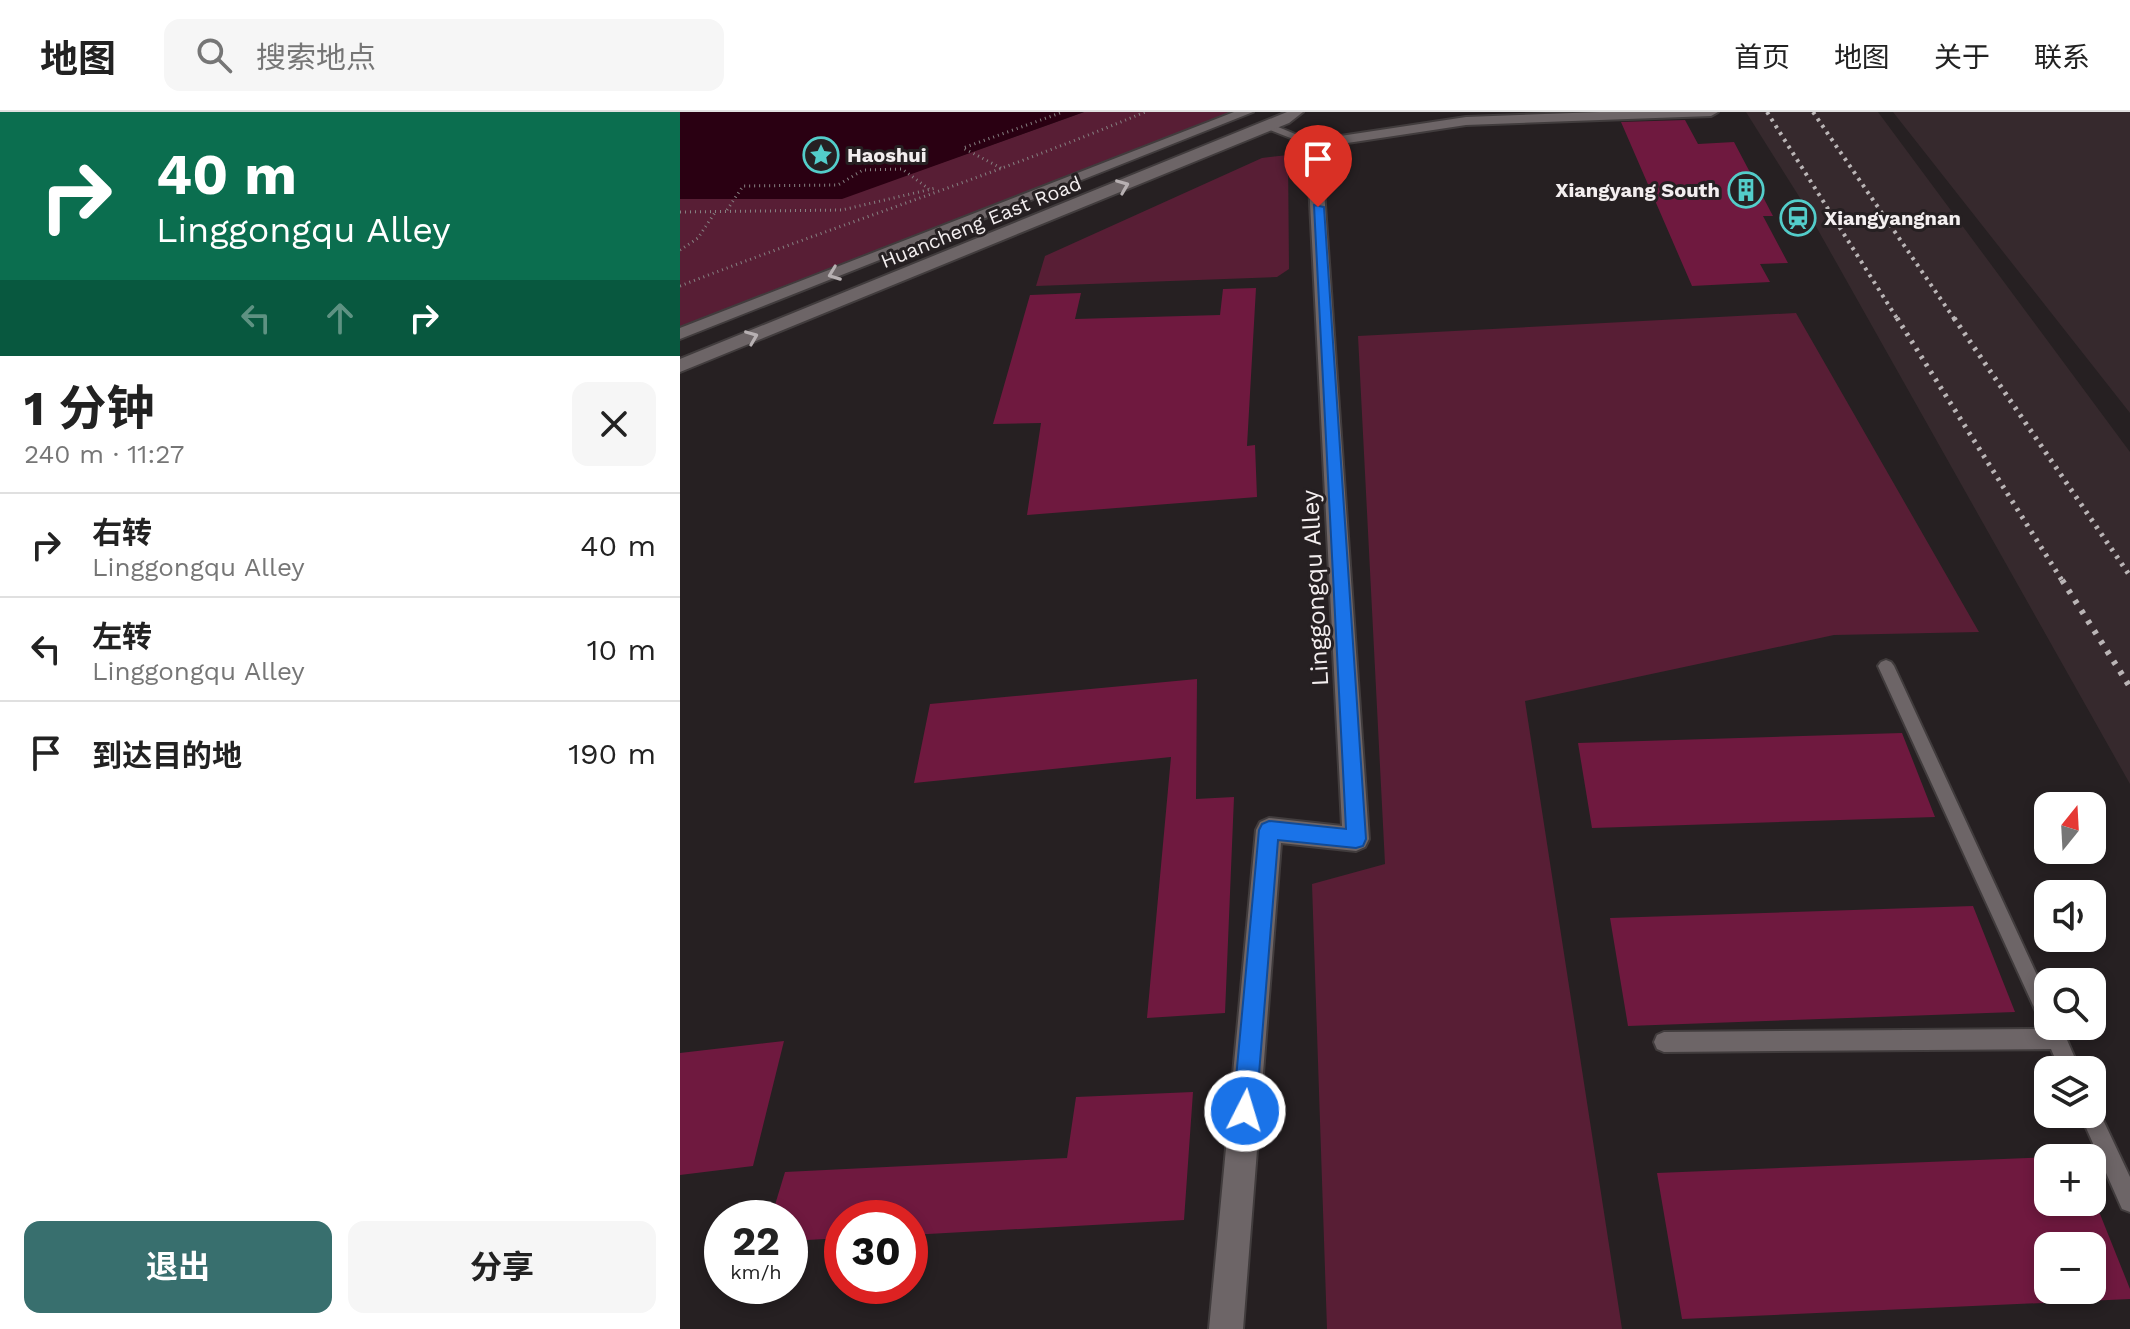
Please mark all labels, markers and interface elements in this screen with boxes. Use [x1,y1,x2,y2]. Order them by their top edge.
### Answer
search box [164,19,724,91]
icon: search [192,33,236,77]
text: 地图 [40,37,116,81]
text: 搜索地点 [256,40,376,75]
text: 首页 [1734,41,1790,74]
text: 地图 [1834,41,1890,74]
text: 关于 [1934,41,1990,74]
text: 联系 [2034,41,2090,74]
pin [1284,125,1352,207]
place icon: Haoshui [802,136,840,174]
icon: arrive [1296,137,1340,181]
text: 40 m [156,142,297,208]
place label: Haoshui [847,143,927,167]
icon: right [24,144,128,248]
street label: Huancheng East Road [877,171,1085,273]
building icon: Xiangyang South [1727,171,1765,209]
place label: Xiangyang South [1555,178,1720,202]
one-way arrow [1115,179,1129,196]
station icon: Xiangyangnan [1779,199,1817,237]
place label: Xiangyangnan [1824,206,1961,230]
text: Linggongqu Alley [156,209,451,251]
one-way arrow [828,264,842,281]
icon: left [234,296,278,340]
icon: ahead [318,296,362,340]
icon: right [402,296,446,340]
one-way arrow [744,330,758,346]
text: 1 分钟 [24,380,154,437]
button: close [572,382,656,466]
text: 240 m · 11:27 [24,439,184,469]
street label: Linggongqu Alley [1296,489,1334,687]
text: 右转 [92,515,152,550]
icon: right [24,523,68,567]
text: 40 m [580,528,656,563]
text: Linggongqu Alley [92,552,305,582]
text: 左转 [92,619,152,654]
icon: left [24,627,68,671]
text: 10 m [587,632,656,667]
text: Linggongqu Alley [92,656,305,686]
icon: arrive [24,731,68,775]
text: 190 m [568,736,656,771]
text: 到达目的地 [92,738,242,773]
north arrow [2034,792,2106,864]
map controls [2034,792,2106,1304]
button: sound [2034,880,2106,952]
button: search [2034,968,2106,1040]
button: layers [2034,1056,2106,1128]
position arrow [1203,1069,1287,1153]
button: + [2034,1144,2106,1216]
speed limit sign: 30 [824,1200,928,1304]
text: 22 [732,1218,780,1265]
button: 退出 [24,1221,332,1313]
button: 分享 [348,1221,656,1313]
button: − [2034,1232,2106,1304]
text: km/h [730,1260,782,1284]

